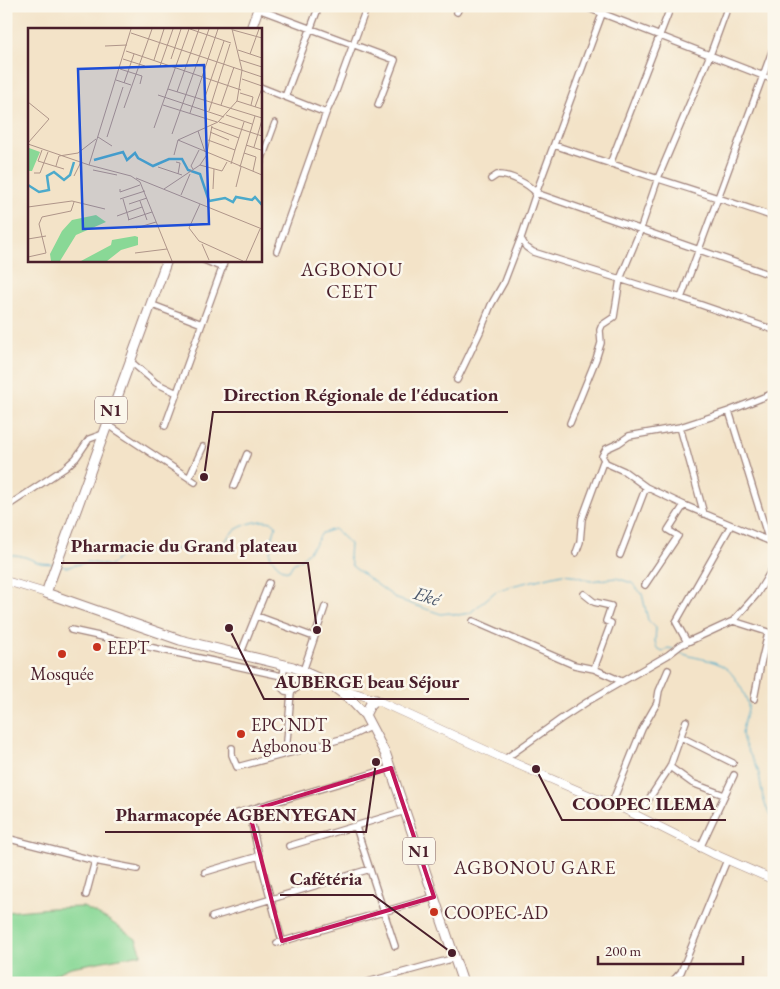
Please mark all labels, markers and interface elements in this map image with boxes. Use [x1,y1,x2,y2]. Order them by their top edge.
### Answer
inset map [28,28,261,261]
district label: AGBONOU CEET [300,257,403,304]
callout: Direction Régionale de l'éducation [213,378,508,412]
text: Direction Régionale de l'éducation [224,382,499,407]
road number: N1 [95,396,127,424]
callout: Pharmacie du Grand plateau [61,529,308,563]
text: Pharmacie du Grand plateau [71,533,298,558]
water label: Eké [410,580,445,612]
place label: EEPT [107,636,150,659]
marker: EEPT [91,641,103,653]
marker: Mosquée [56,648,68,660]
place label: Mosquée [30,662,94,685]
callout: AUBERGE beau Séjour [264,665,469,699]
text: AUBERGE beau Séjour [274,669,460,694]
place label: EPC NDT Agbonou B [250,713,332,757]
marker: EPC NDT Agbonou B [235,728,247,740]
callout: COOPEC ILEMA [562,786,726,820]
text: COOPEC ILEMA [572,791,716,816]
callout: Pharmacopée AGBENYEGAN [105,798,366,832]
text: Pharmacopée AGBENYEGAN [115,802,357,827]
road number: N1 [403,838,435,864]
district label: AGBONOU GARE [453,855,616,880]
callout: Cafétéria [280,861,373,895]
text: Cafétéria [290,866,363,891]
place label: COOPEC-AD [444,901,548,924]
marker: COOPEC-AD [428,906,440,918]
scale bar [598,934,742,966]
text: 200 m [605,941,642,960]

